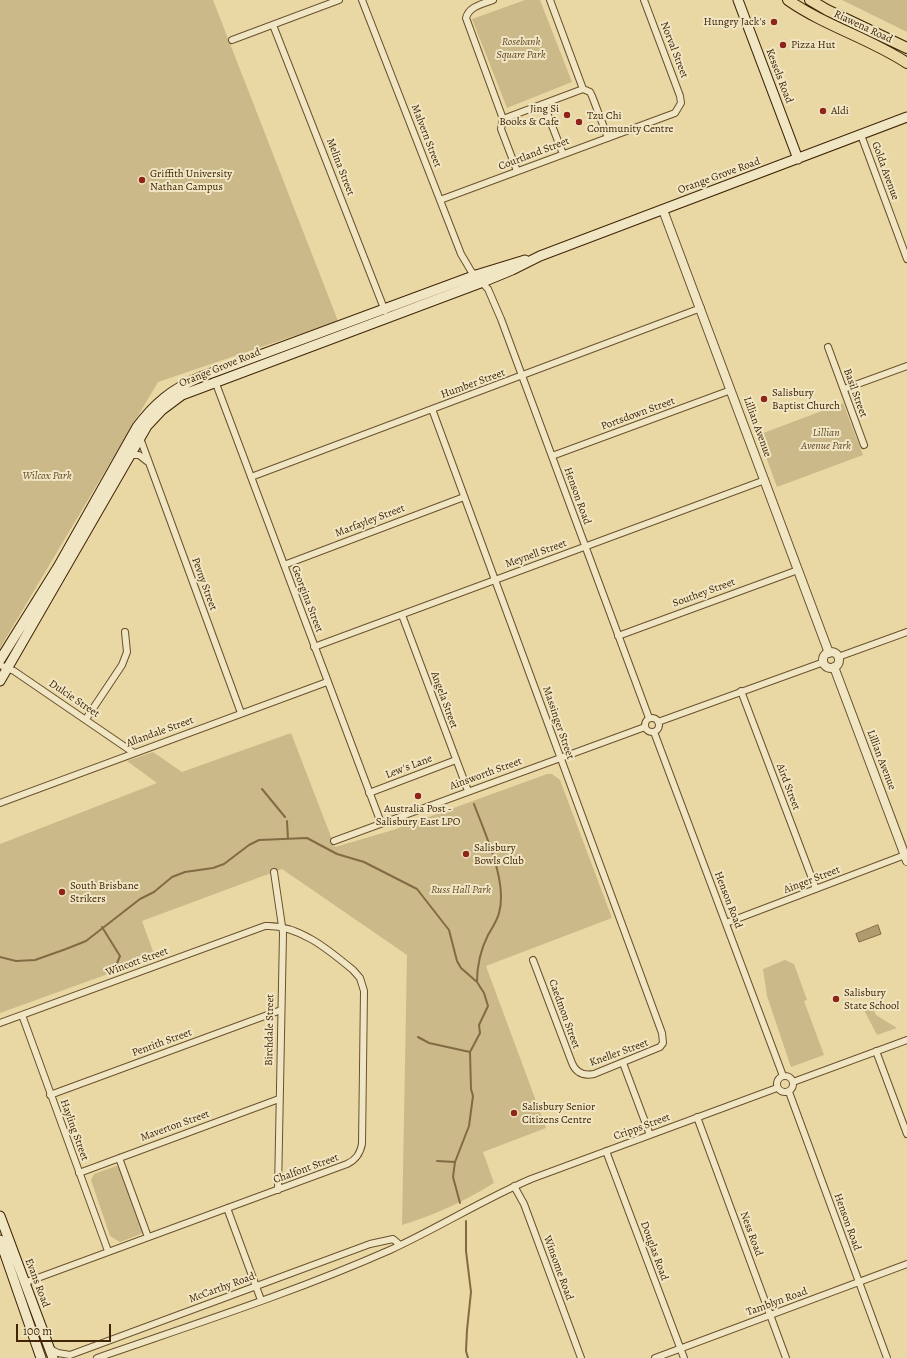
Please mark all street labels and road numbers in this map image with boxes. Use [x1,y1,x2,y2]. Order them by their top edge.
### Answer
street label: Riawena Road [831,8,895,46]
street label: Norval Street [657,20,691,80]
street label: Kessels Road [763,47,795,105]
street label: Malvern Street [408,103,444,169]
street label: Courtland Street [497,134,571,174]
street label: Melina Street [323,137,357,197]
street label: Golda Avenue [868,140,902,202]
street label: Orange Grove Road [676,155,762,197]
street label: Orange Grove Road [177,346,263,390]
street label: Humber Street [439,366,507,402]
street label: Basil Street [840,367,870,419]
street label: Portsdown Street [599,395,677,433]
street label: Lillian Avenue [740,395,774,459]
street label: Henson Road [561,466,593,526]
street label: Marfayley Street [333,502,407,540]
street label: Meynell Street [503,537,569,571]
street label: Pevny Street [188,556,220,612]
street label: Georgina Street [288,564,326,634]
street label: Southey Street [671,576,737,610]
street label: Angela Street [428,670,460,730]
street label: Dulcie Street [46,677,102,721]
street label: Massinger Street [539,685,577,761]
street label: Allandale Street [125,714,195,750]
street label: Lillian Avenue [864,728,898,792]
street label: Lew's Lane [384,752,434,782]
street label: Ainsworth Street [448,755,524,793]
street label: Aird Street [773,762,803,812]
street label: Ainger Street [782,863,842,897]
street label: Henson Road [711,870,745,930]
street label: Wincott Street [104,945,170,979]
street label: Caedmon Street [545,978,583,1050]
street label: Birchdale Street [263,994,277,1066]
street label: Penrith Street [130,1026,194,1060]
street label: Kneller Street [588,1036,650,1070]
street label: Hayling Street [57,1097,91,1163]
street label: Maverton Street [139,1107,211,1145]
street label: Cripps Street [612,1111,672,1143]
street label: Chalfont Street [272,1151,340,1187]
street label: Henson Road [831,1192,863,1252]
street label: Ness Road [737,1210,765,1258]
street label: Douglas Road [637,1220,671,1282]
street label: Winsome Road [540,1234,576,1302]
street label: Evans Road [22,1257,52,1309]
street label: McCarthy Road [187,1270,257,1306]
street label: Tamblyn Road [745,1285,809,1319]

